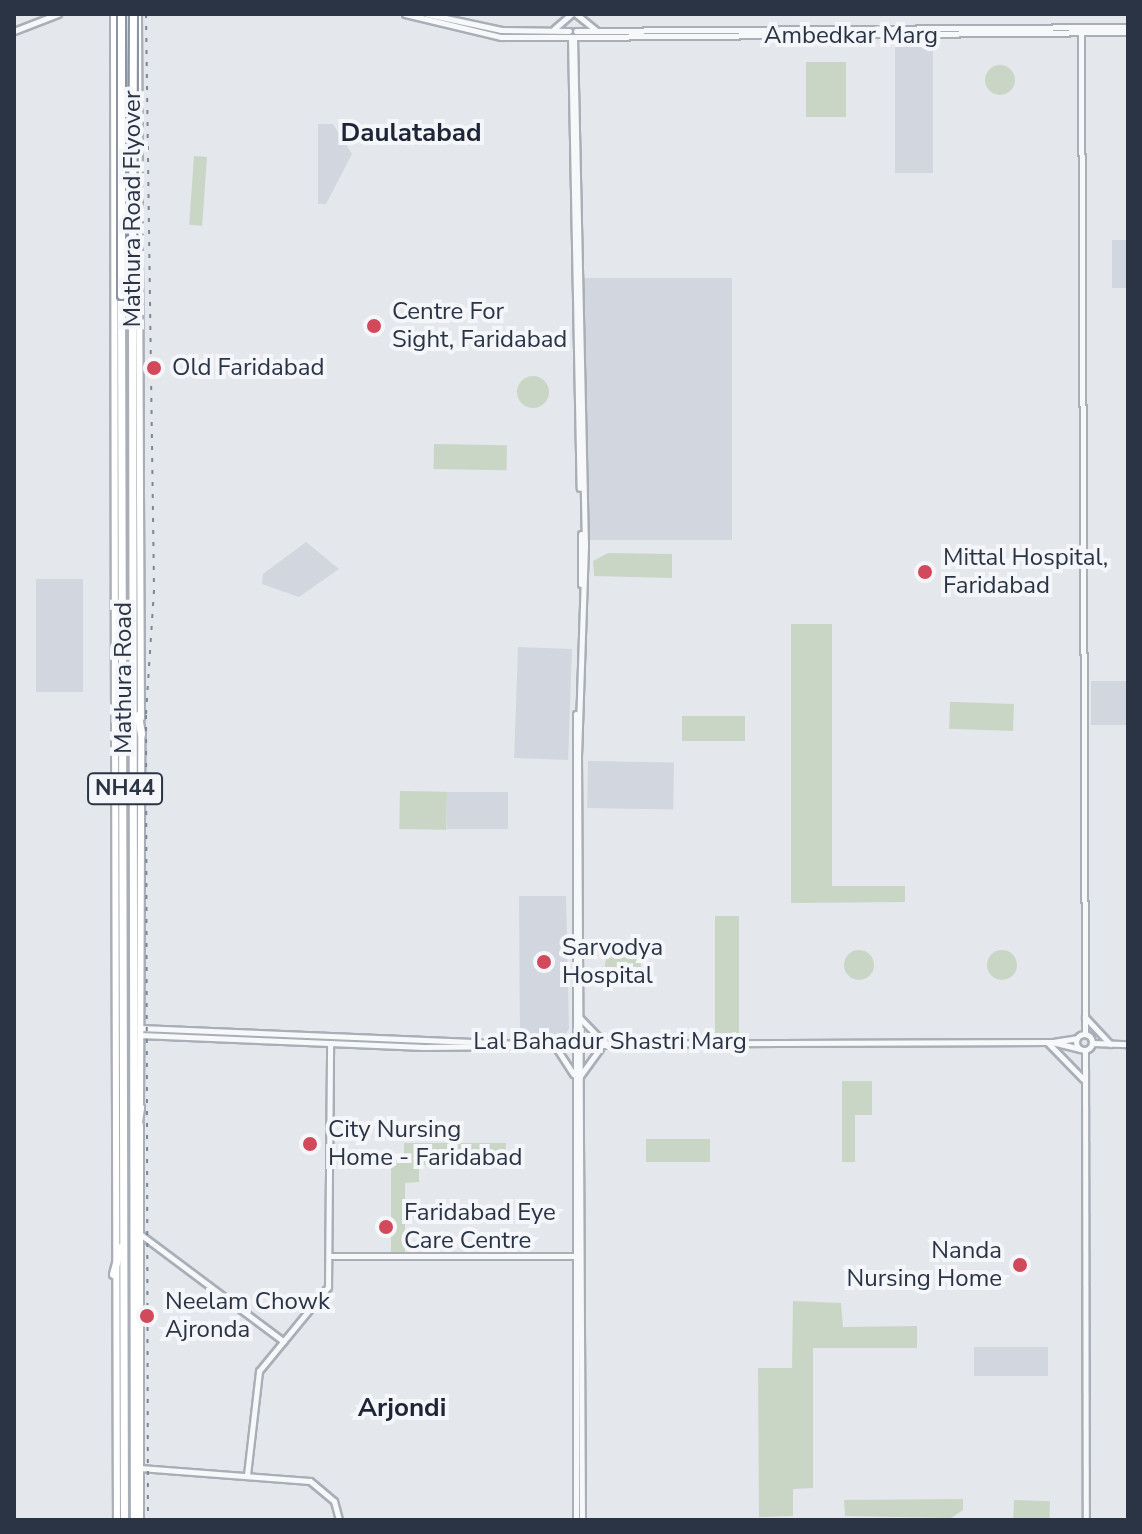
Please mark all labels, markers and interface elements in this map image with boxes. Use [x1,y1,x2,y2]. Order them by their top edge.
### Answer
street label: Ambedkar Marg [764,22,938,50]
street label: Mathura Road Flyover [119,91,147,327]
district label: Daulatabad [340,117,482,149]
place label: Centre For Sight, Faridabad [392,298,567,354]
marker: Centre For Sight, Faridabad [363,315,385,337]
place label: Old Faridabad [172,354,325,382]
marker: Old Faridabad [143,357,165,379]
place label: Mittal Hospital, Faridabad [943,544,1108,600]
marker: Mittal Hospital, Faridabad [914,561,936,583]
street label: Mathura Road [110,602,138,754]
road number: NH44 [87,771,163,807]
place label: Sarvodya Hospital [562,934,663,990]
marker: Sarvodya Hospital [533,951,555,973]
street label: Lal Bahadur Shastri Marg [473,1028,747,1056]
place label: City Nursing Home - Faridabad [328,1116,522,1172]
marker: City Nursing Home - Faridabad [299,1133,321,1155]
place label: Faridabad Eye Care Centre [404,1199,556,1255]
marker: Faridabad Eye Care Centre [375,1216,397,1238]
place label: Nanda Nursing Home [846,1237,1002,1293]
marker: Nanda Nursing Home [1009,1254,1031,1276]
place label: Neelam Chowk Ajronda [165,1288,330,1344]
marker: Neelam Chowk Ajronda [136,1305,158,1327]
district label: Arjondi [358,1392,446,1424]

